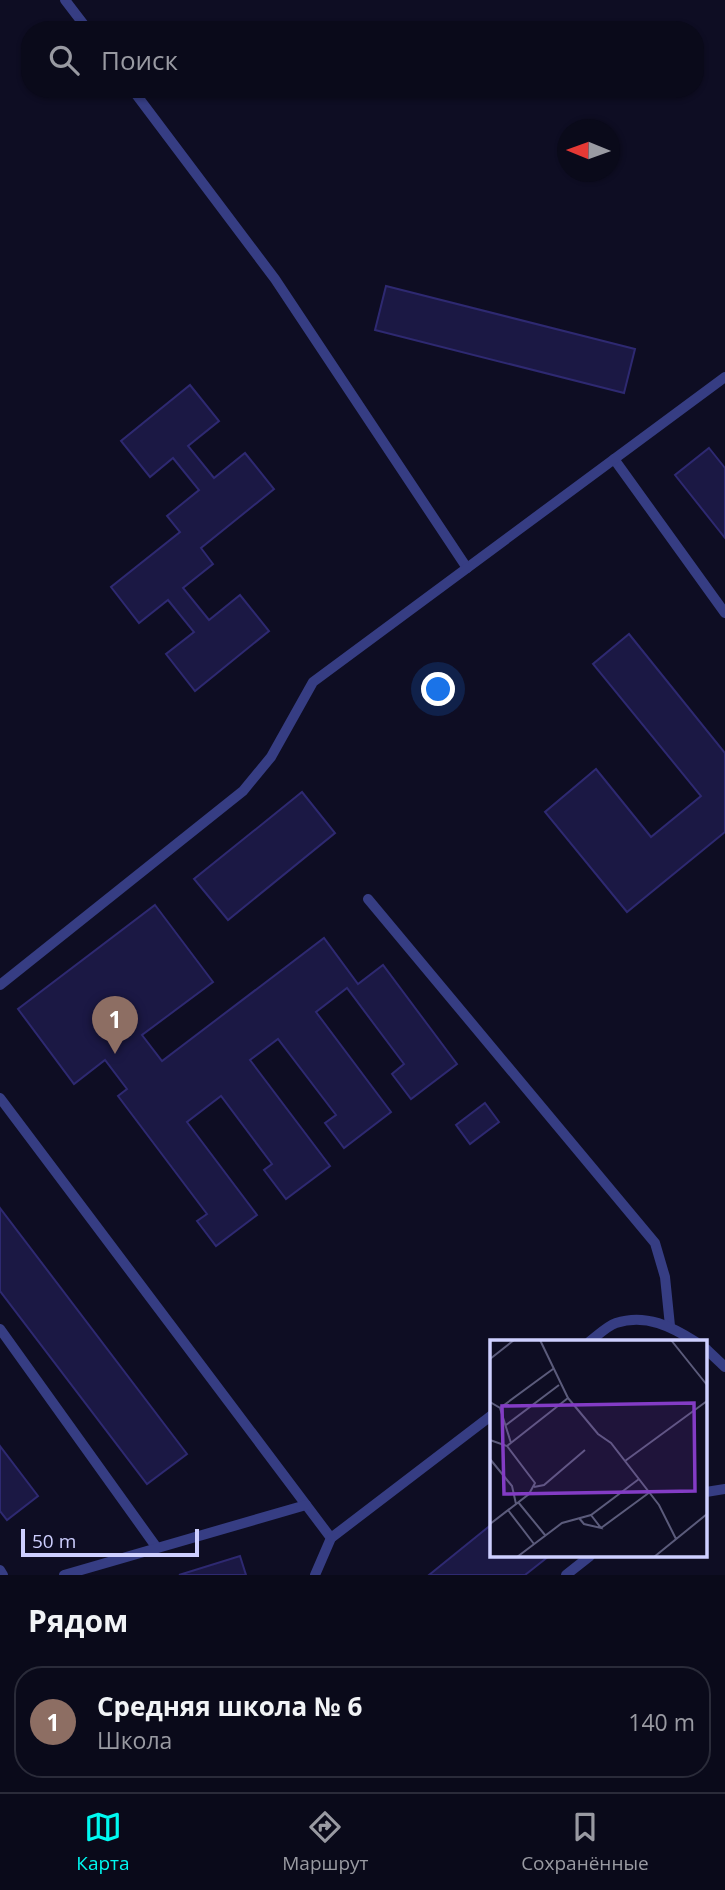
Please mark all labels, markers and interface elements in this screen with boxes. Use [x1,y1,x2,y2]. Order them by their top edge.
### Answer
search box [21,21,704,98]
icon: search [45,41,83,79]
text: Поиск [101,42,178,78]
north arrow [557,119,620,182]
your location [421,672,455,706]
pin: 1 [92,996,138,1054]
inset map [490,1340,708,1558]
scale bar [21,1526,200,1558]
text: 50 m [32,1528,76,1554]
text: Рядом [28,1600,128,1641]
text: Средняя школа № 6 [97,1688,362,1724]
text: 1 [46,1706,60,1738]
text: 140 m [628,1706,695,1738]
text: Школа [97,1724,172,1756]
tab: Карта [76,1808,130,1876]
tab: Маршрут [282,1808,369,1876]
tab: Сохранённые [521,1808,649,1876]

